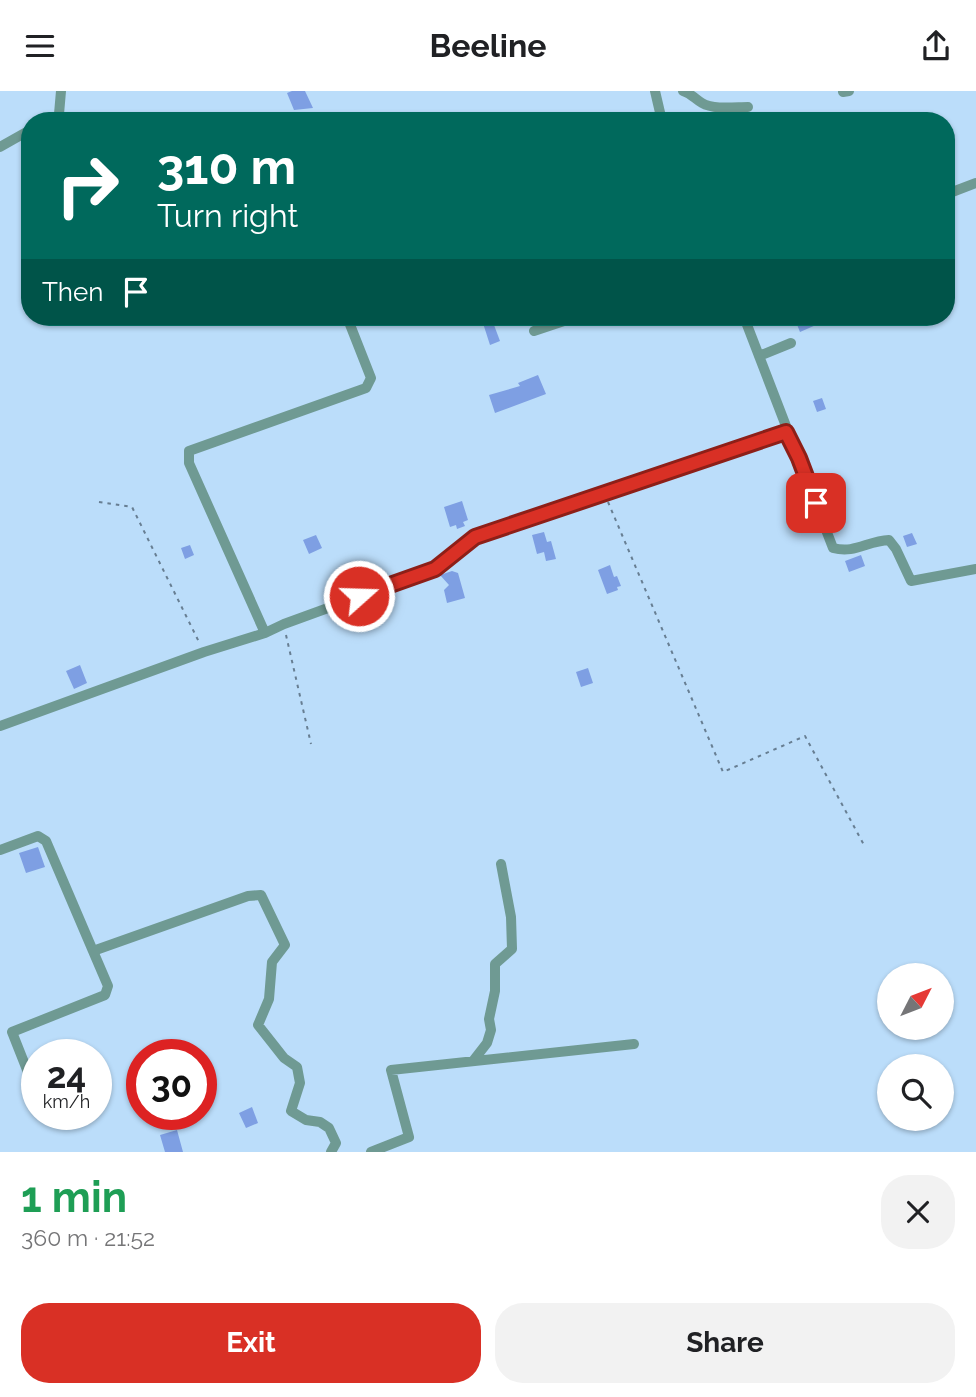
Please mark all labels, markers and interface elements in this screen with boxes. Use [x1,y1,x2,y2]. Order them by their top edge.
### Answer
icon: menu [21,27,59,65]
text: Beeline [430,27,546,64]
icon: share [917,27,955,65]
text: 310 m [157,138,296,195]
icon: right [42,140,133,231]
text: Turn right [157,197,298,234]
icon: arrive [117,273,155,311]
text: Then [42,277,103,307]
pin [786,473,846,533]
icon: arrive [797,484,835,522]
position arrow [322,559,396,633]
north arrow [877,963,954,1039]
map controls [877,963,954,1131]
speed limit sign: 30 [126,1039,217,1130]
button: search [877,1054,954,1131]
text: 24 [47,1055,86,1096]
text: km/h [43,1091,90,1112]
text: 1 min [21,1173,127,1222]
button: close [881,1175,955,1249]
text: 360 m · 21:52 [21,1224,155,1251]
button: Exit [21,1303,481,1383]
button: Share [495,1303,955,1383]

